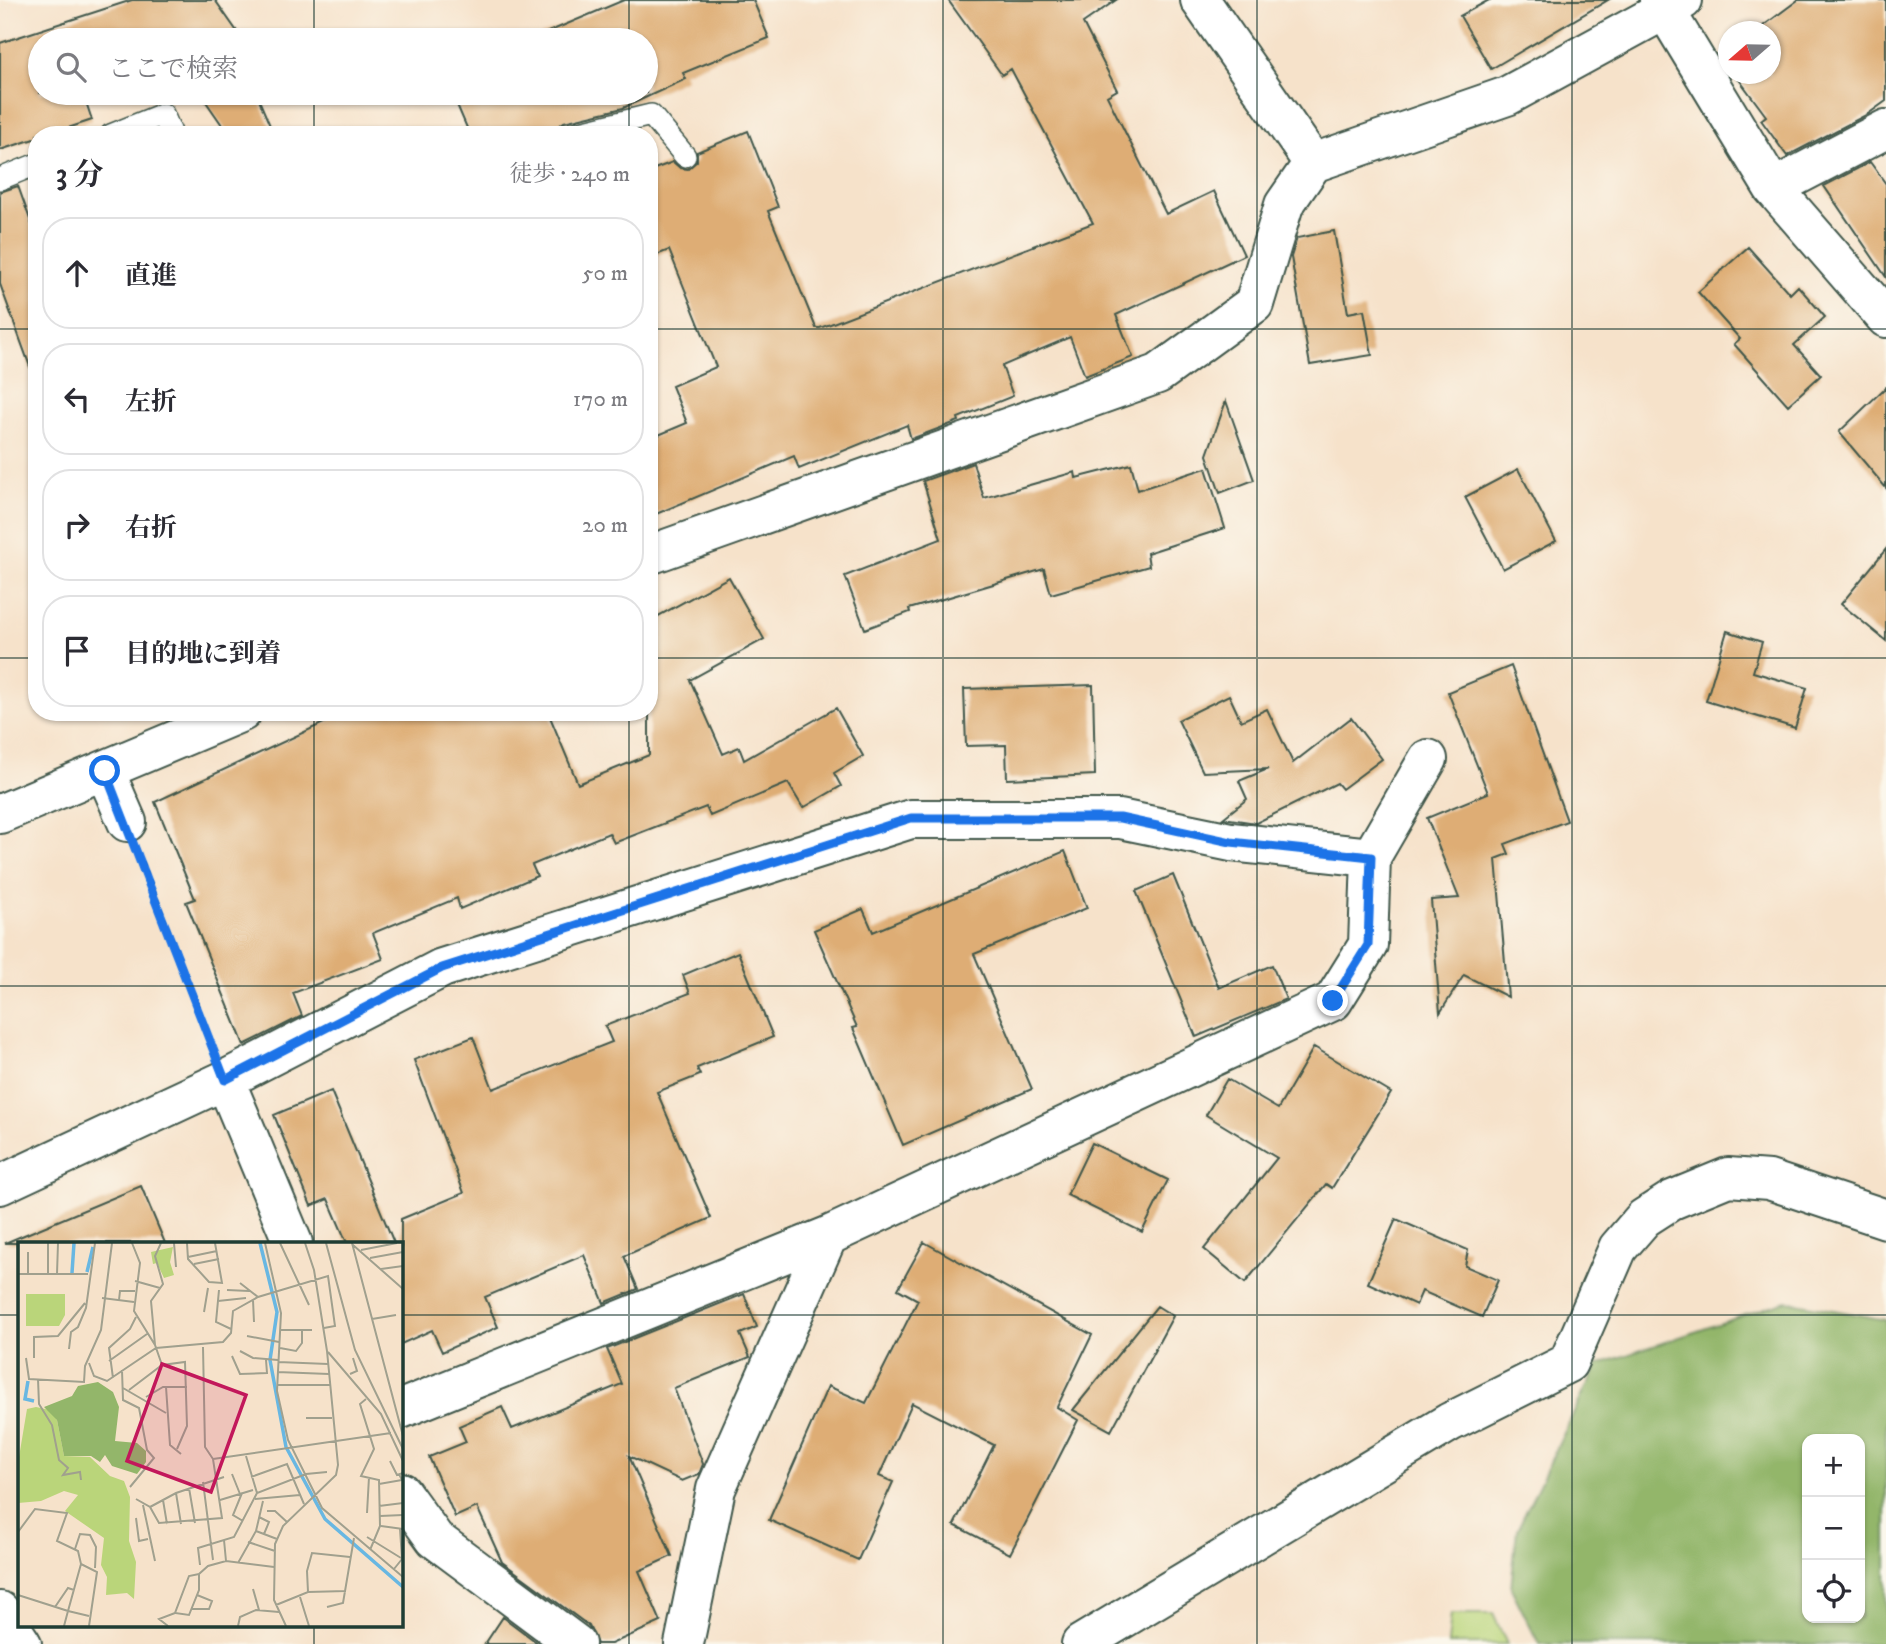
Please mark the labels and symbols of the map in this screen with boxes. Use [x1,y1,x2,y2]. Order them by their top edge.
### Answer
north arrow [1718,21,1781,84]
route start [89,755,120,786]
route end [1317,985,1348,1016]
inset map [18,1242,402,1626]

